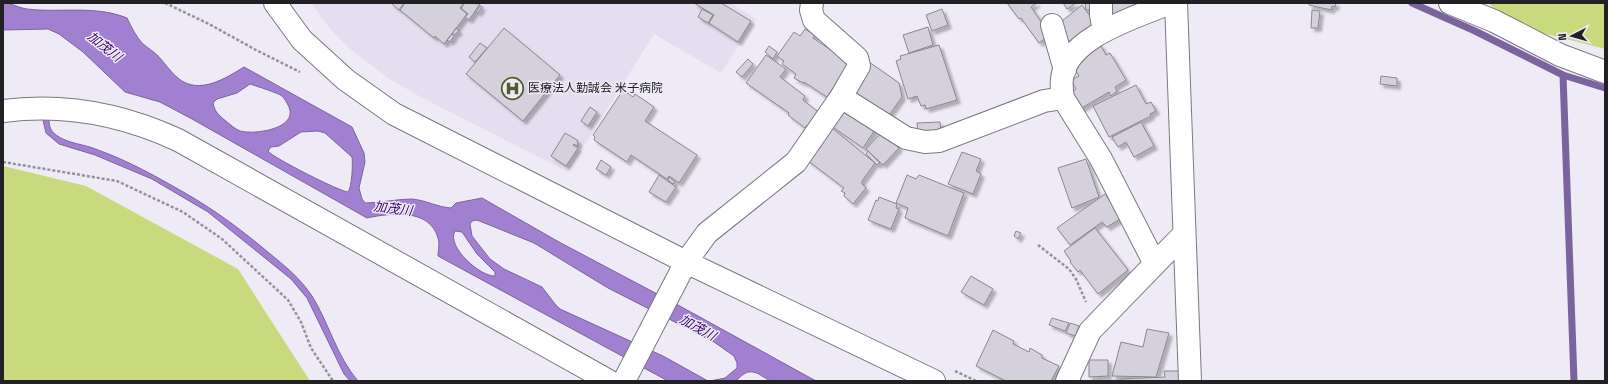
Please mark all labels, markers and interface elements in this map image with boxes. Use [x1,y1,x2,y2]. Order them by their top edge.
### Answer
north arrow [1552,16,1592,56]
water label: 加茂川 [84,28,127,66]
text: N [1555,33,1569,41]
hospital icon: 医療法人勤誠会 米子病院 [500,75,526,101]
place label: 医療法人勤誠会 米子病院 [528,80,663,96]
water label: 加茂川 [373,198,415,220]
water label: 加茂川 [677,311,721,345]

